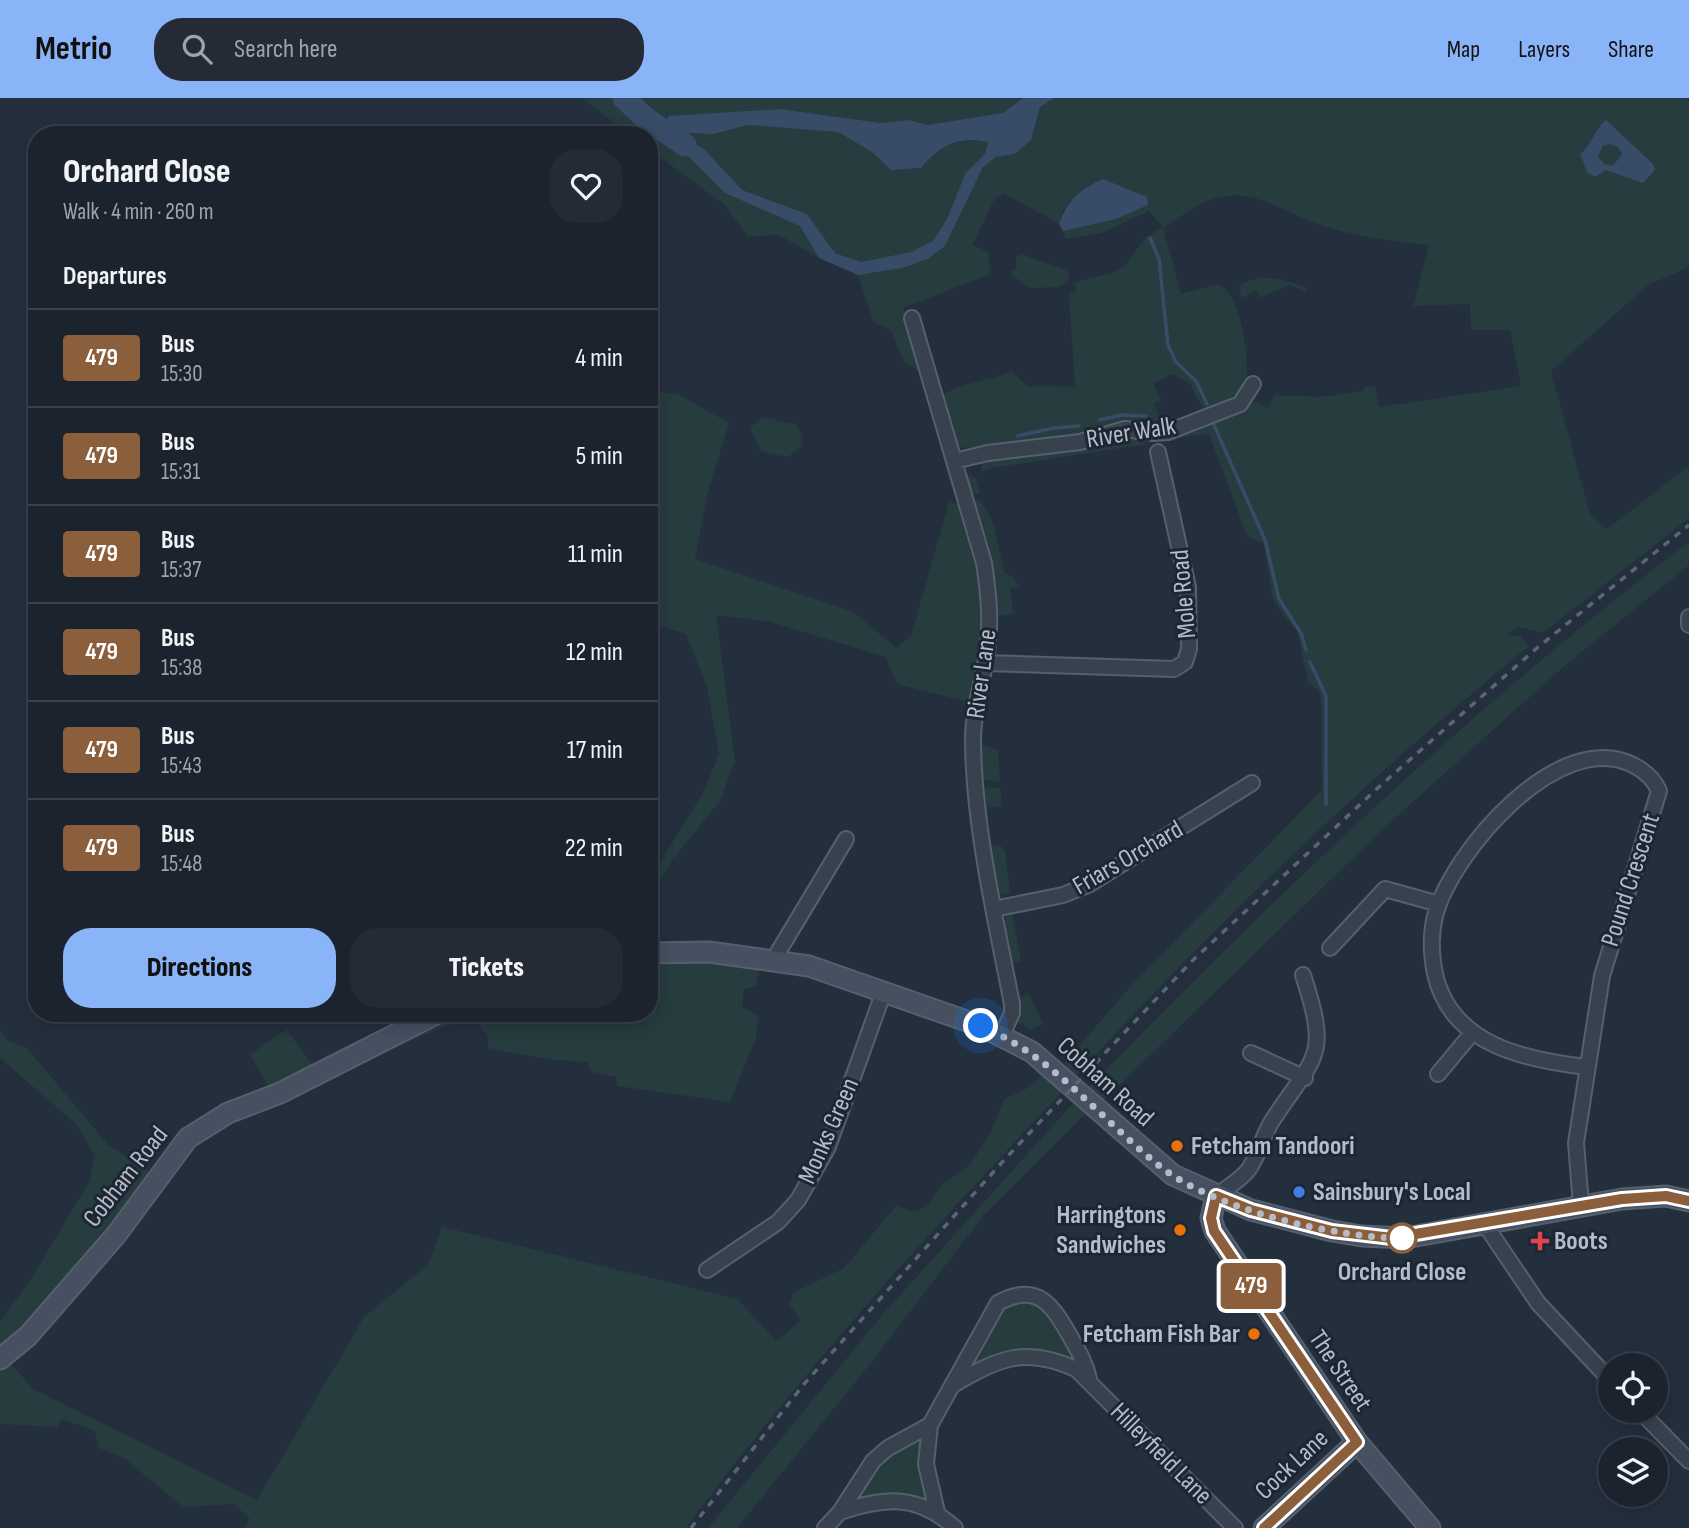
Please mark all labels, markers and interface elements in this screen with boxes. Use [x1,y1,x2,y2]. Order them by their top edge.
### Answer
search box [154,18,644,81]
text: Metrio [35,29,112,69]
icon: search [178,30,216,68]
text: Search here [234,34,337,65]
text: Map [1447,35,1480,64]
text: Layers [1518,35,1570,64]
text: Share [1608,35,1654,64]
button: heart [549,149,623,223]
text: Orchard Close [63,152,230,192]
text: Walk · 4 min · 260 m [63,198,213,226]
text: Departures [63,261,167,292]
text: Bus [161,329,195,360]
text: 479 [85,343,118,372]
text: 4 min [575,343,623,374]
text: 15:30 [161,360,203,388]
street label: River Walk [1084,411,1178,455]
text: Bus [161,427,195,458]
text: 479 [85,441,118,470]
text: 5 min [576,441,623,472]
text: 15:31 [161,458,200,486]
text: Bus [161,525,195,556]
text: 479 [85,539,118,568]
text: 11 min [568,539,623,570]
street label: Mole Road [1165,548,1203,640]
text: 15:37 [161,556,201,584]
text: Bus [161,623,195,654]
street label: River Lane [960,627,1004,721]
text: 479 [85,637,118,666]
text: 12 min [566,637,623,668]
text: 15:38 [161,654,202,682]
text: Bus [161,721,195,752]
text: 479 [85,735,118,764]
text: 17 min [567,735,623,766]
text: 15:43 [161,752,202,780]
street label: Pound Crescent [1595,809,1667,950]
street label: Friars Orchard [1067,814,1189,902]
text: Bus [161,819,195,850]
text: 479 [85,833,118,862]
text: 22 min [565,833,623,864]
text: 15:48 [161,850,202,878]
button: Directions [63,928,336,1008]
button: Tickets [350,928,623,1008]
your location [963,1008,998,1043]
street label: Cobham Road [1050,1031,1160,1133]
street label: Monks Green [792,1073,866,1189]
street label: Cobham Road [77,1120,175,1234]
place label: Fetcham Tandoori [1191,1131,1355,1162]
marker: Fetcham Tandoori [1169,1138,1185,1154]
place label: Sainsbury's Local [1313,1177,1471,1208]
marker: Sainsbury's Local [1291,1184,1307,1200]
place label: Harringtons Sandwiches [1056,1200,1166,1261]
marker: Harringtons Sandwiches [1172,1222,1188,1238]
marker: Orchard Close [1387,1223,1417,1253]
place label: Boots [1554,1226,1608,1257]
marker: Boots [1532,1233,1548,1249]
place label: Orchard Close [1338,1257,1466,1288]
line badge: 479 [1211,1263,1291,1309]
text: 479 [1235,1271,1267,1300]
place label: Fetcham Fish Bar [1083,1319,1240,1350]
street label: The Street [1302,1325,1378,1417]
marker: Fetcham Fish Bar [1246,1326,1262,1342]
map controls [1598,1353,1668,1507]
button: locate [1598,1353,1668,1423]
street label: Hilleyfield Lane [1104,1397,1218,1511]
street label: Cock Lane [1249,1423,1335,1507]
button: layers [1598,1437,1668,1507]

